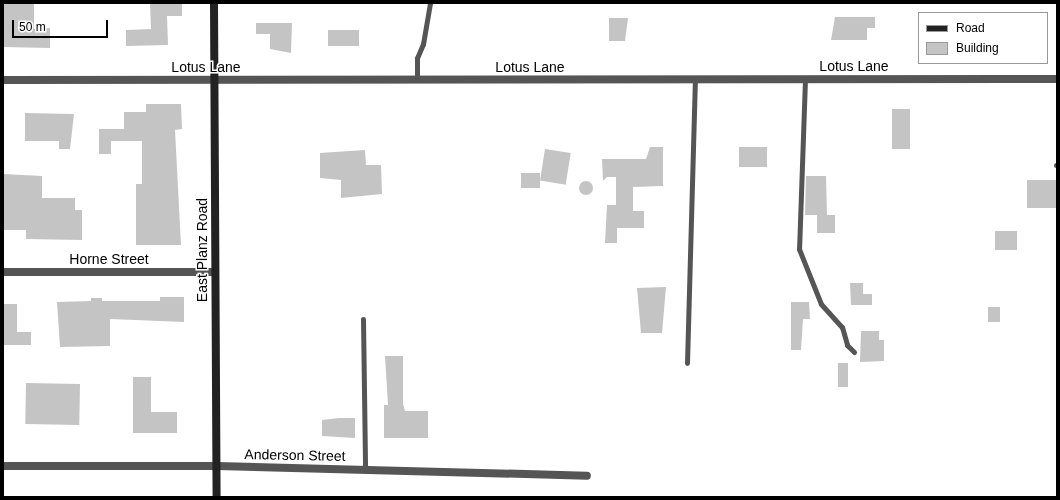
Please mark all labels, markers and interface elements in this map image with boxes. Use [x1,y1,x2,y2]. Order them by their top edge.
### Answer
scale bar [14,12,110,38]
legend [918,12,1048,64]
text: 50 m [19,20,46,34]
text: Road [956,21,985,35]
text: Building [956,41,999,55]
street label: Lotus Lane [819,58,889,74]
street label: Lotus Lane [171,59,241,75]
street label: Lotus Lane [495,59,565,75]
street label: East Planz Road [194,198,210,302]
street label: Horne Street [69,251,149,267]
street label: Anderson Street [244,446,346,464]

